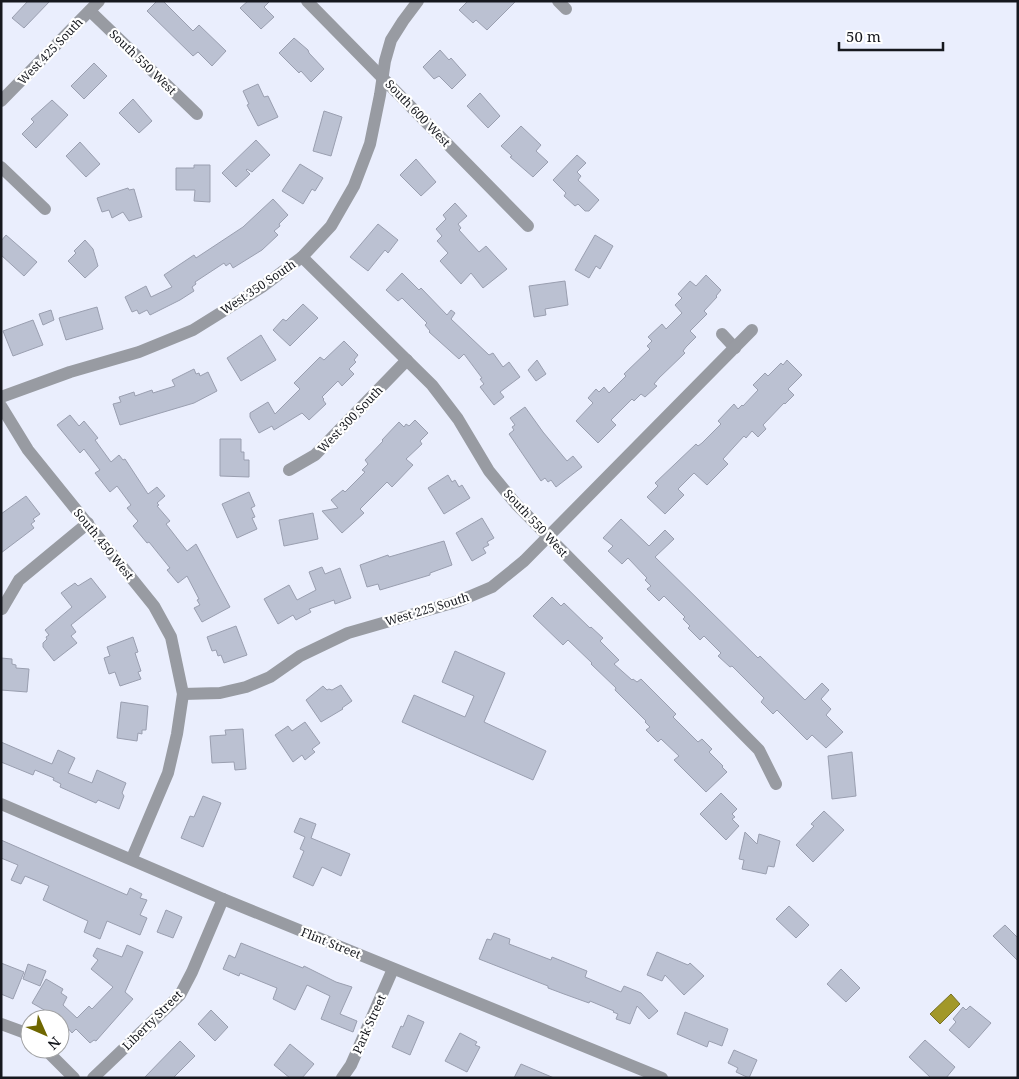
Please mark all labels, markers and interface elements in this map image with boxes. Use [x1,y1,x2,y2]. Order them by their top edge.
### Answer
street label: West 425 South [14,13,87,88]
scale bar [839,20,943,52]
street label: South 550 West [106,26,180,98]
text: 50 m [846,26,881,46]
street label: South 600 West [382,76,454,150]
street label: West 350 South [217,255,299,318]
street label: West 300 South [314,381,387,456]
street label: South 550 West [500,485,572,561]
street label: South 450 West [70,505,138,583]
street label: West 225 South [383,588,472,630]
street label: Flint Street [299,923,363,963]
street label: Liberty Street [118,986,186,1054]
street label: Park Street [348,992,390,1056]
north arrow [20,1009,70,1059]
text: N [44,1033,65,1054]

